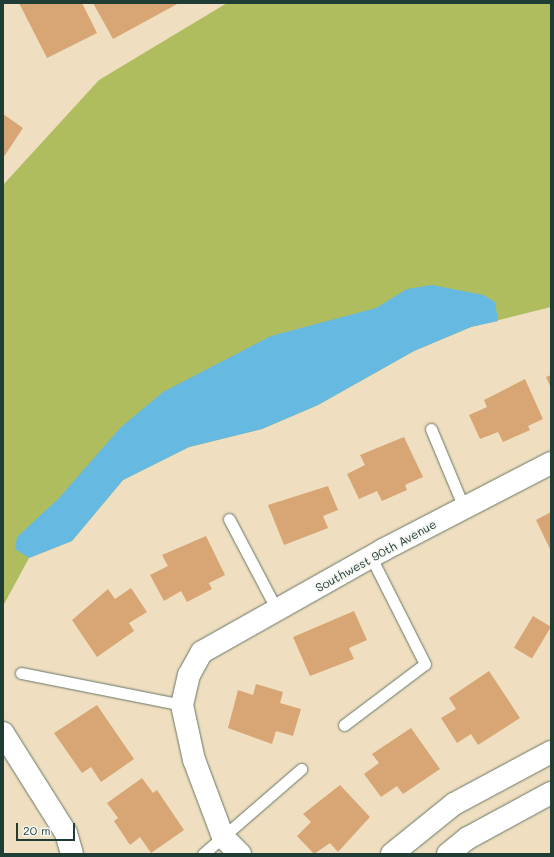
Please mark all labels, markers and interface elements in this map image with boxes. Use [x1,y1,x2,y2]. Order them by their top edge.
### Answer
street label: Southwest 90th Avenue [313,517,439,595]
scale bar [18,815,77,841]
text: 20 m [23,822,51,838]

